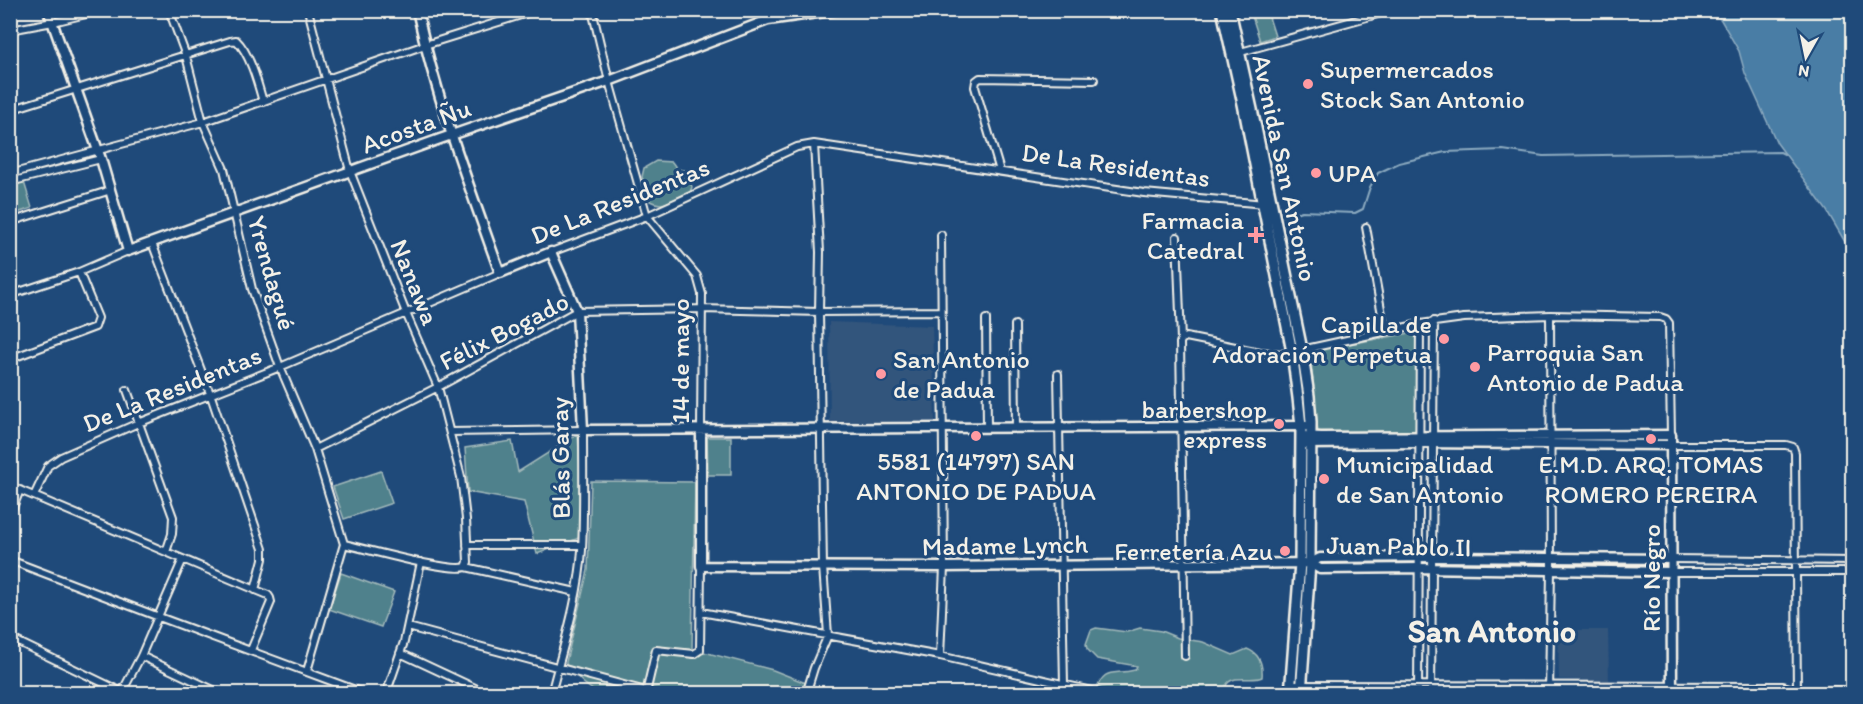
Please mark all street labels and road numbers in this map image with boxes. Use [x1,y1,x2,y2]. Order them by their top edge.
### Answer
street label: Avenida San Antonio [1245,51,1325,285]
street label: Acosta Ñu [357,91,475,161]
street label: De La Residentas [1020,136,1212,194]
street label: De La Residentas [526,151,714,251]
street label: Yrendagué [240,212,304,334]
street label: Nanawa [383,234,447,330]
street label: Félix Bogado [434,285,574,377]
street label: 14 de mayo [664,298,696,424]
street label: De La Residentas [78,339,266,439]
street label: Blás Garay [543,397,577,519]
street label: Río Negro [1635,524,1667,632]
street label: Madame Lynch [922,528,1089,562]
street label: Juan Pablo II [1326,529,1472,563]

